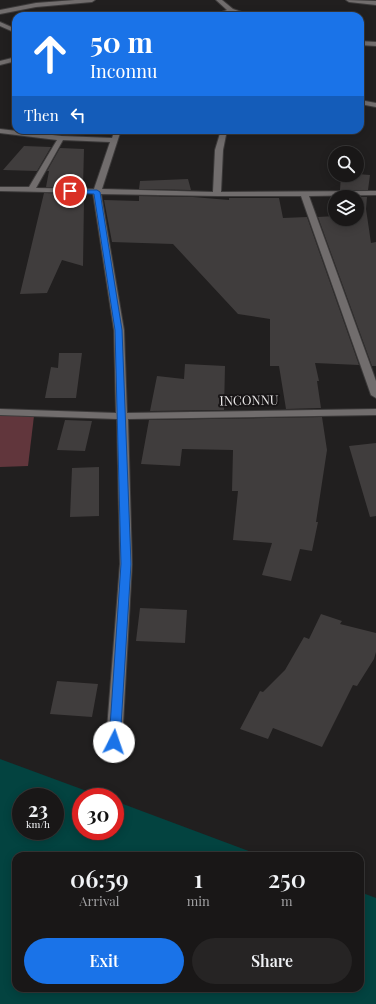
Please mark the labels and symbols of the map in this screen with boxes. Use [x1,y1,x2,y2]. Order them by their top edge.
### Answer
pin [53,174,87,208]
street label: INCONNU [219,390,279,409]
position arrow [93,721,135,763]
speed limit sign: 30 [72,788,124,840]

